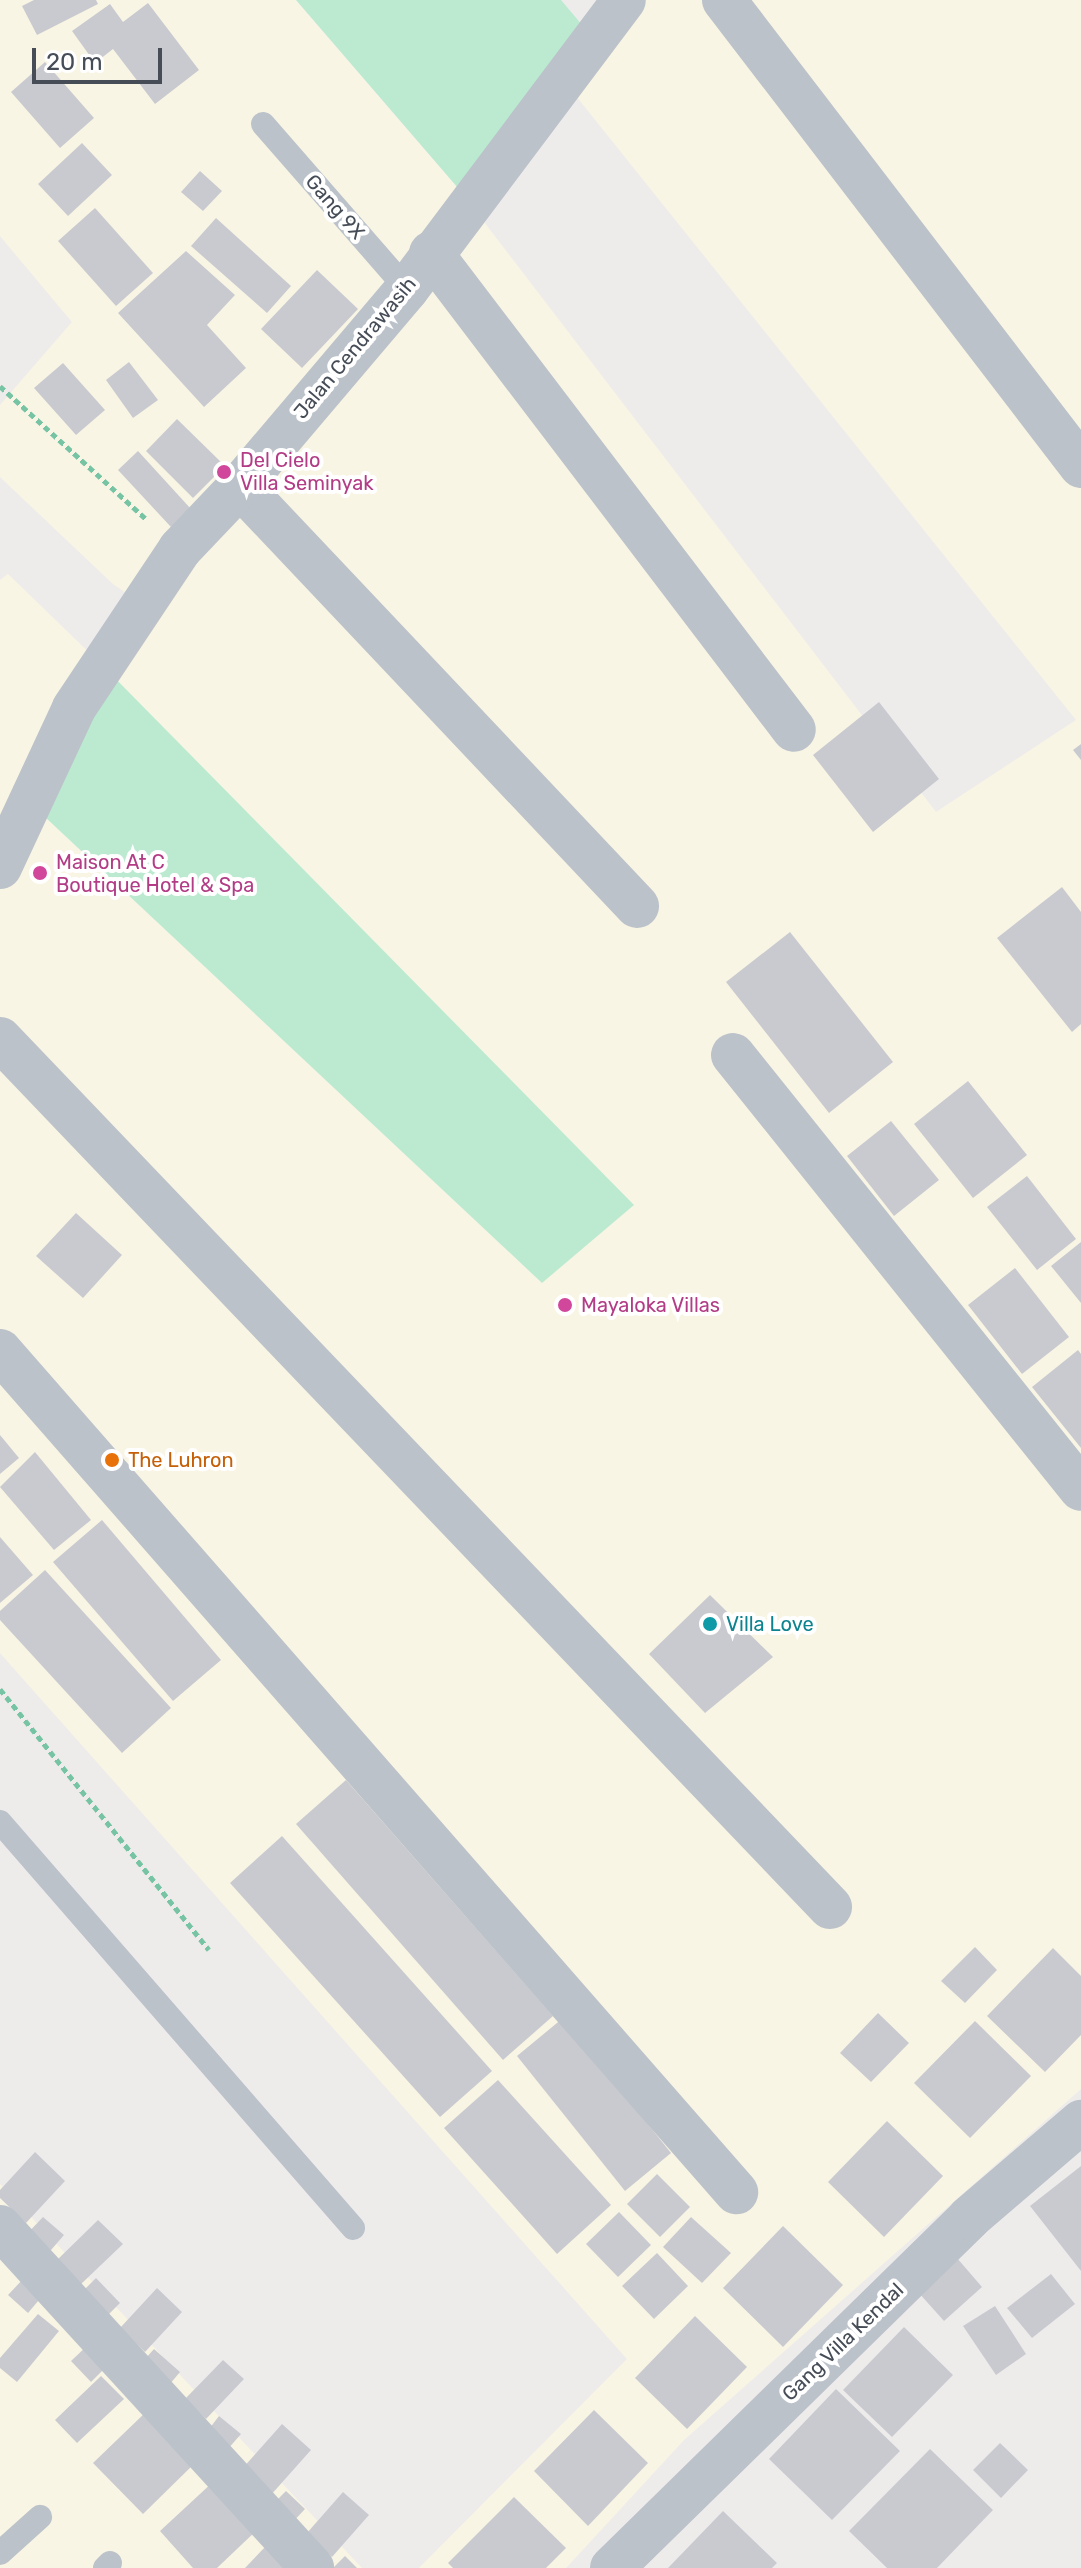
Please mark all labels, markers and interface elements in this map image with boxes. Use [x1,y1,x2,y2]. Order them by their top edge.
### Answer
scale bar [36,32,166,82]
text: 20 m [46,48,103,76]
street label: Gang 9X [300,170,370,244]
street label: Jalan Cendrawasih [289,272,421,424]
place label: Del Cielo Villa Seminyak [240,448,374,495]
marker: Del Cielo Villa Seminyak [215,463,233,481]
place label: Maison At C Boutique Hotel & Spa [56,850,254,897]
marker: Maison At C Boutique Hotel & Spa [31,864,49,882]
place label: Mayaloka Villas [581,1293,721,1317]
marker: Mayaloka Villas [556,1296,574,1314]
place label: The Luhron [128,1448,234,1472]
marker: The Luhron [103,1451,121,1469]
place label: Villa Love [726,1612,814,1636]
marker: Villa Love [701,1615,719,1633]
street label: Gang Villa Kendal [777,2278,909,2406]

